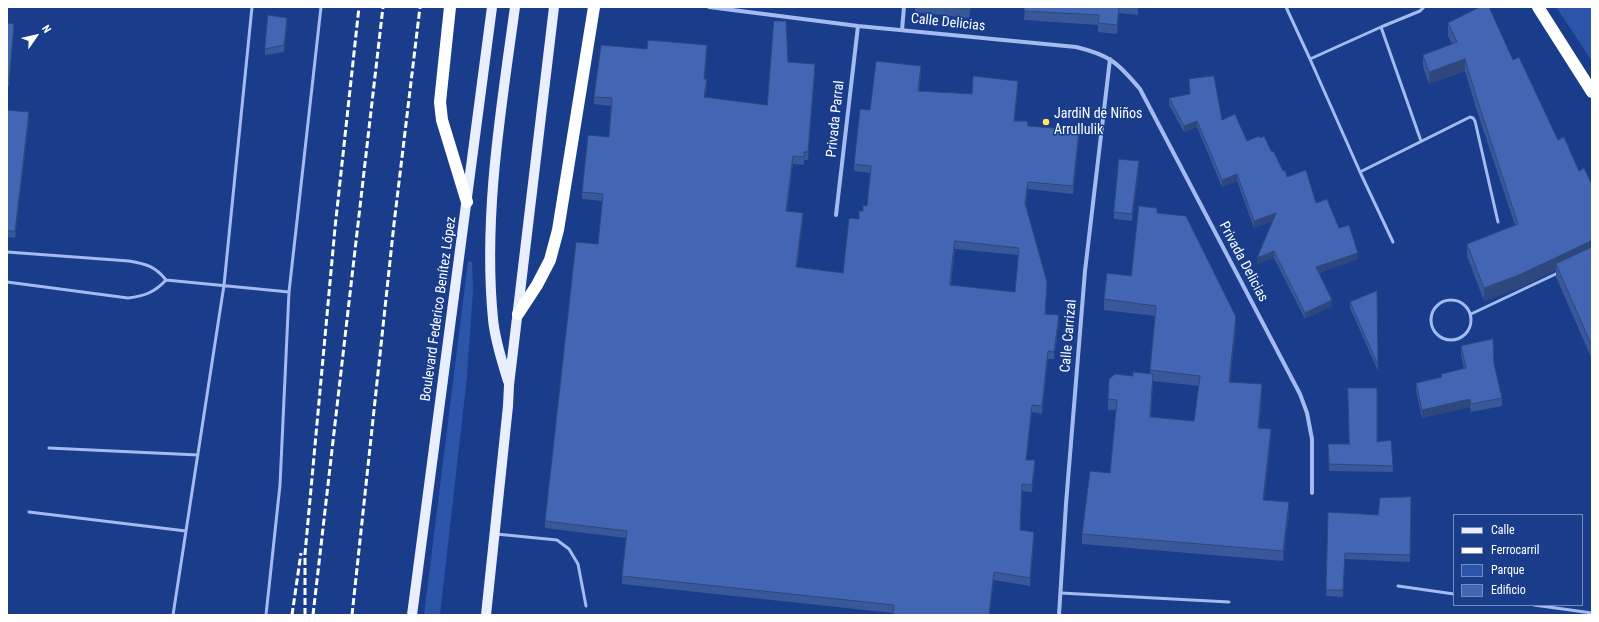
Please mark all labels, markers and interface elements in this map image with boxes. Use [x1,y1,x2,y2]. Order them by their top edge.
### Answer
street label: Calle Delicias [910,11,986,35]
north arrow [16,16,56,56]
text: N [39,23,54,35]
street label: Privada Parral [824,80,848,158]
place label: JardiN de Niños Arrullulik [1054,106,1142,138]
marker: JardiN de Niños Arrullulik [1041,117,1051,127]
street label: Boulevard Federico Benítez López [418,215,460,403]
street label: Privada Delicias [1215,219,1271,305]
street label: Calle Carrizal [1057,299,1081,373]
legend [1453,514,1583,606]
text: Calle [1491,523,1515,537]
text: Ferrocarril [1491,543,1540,557]
text: Parque [1491,563,1524,577]
text: Edificio [1491,583,1526,597]

